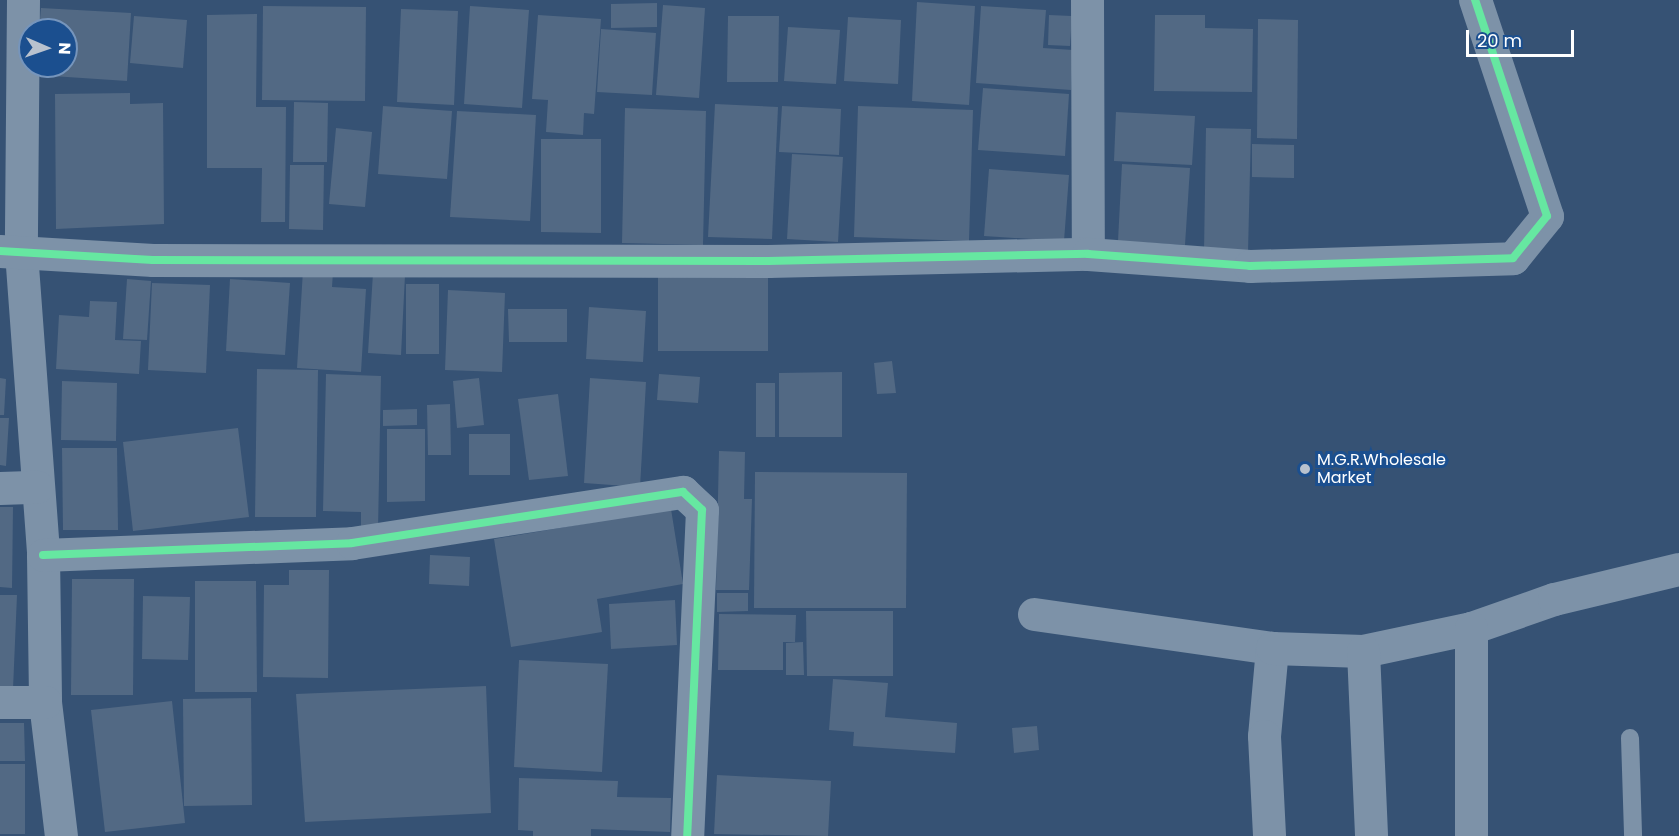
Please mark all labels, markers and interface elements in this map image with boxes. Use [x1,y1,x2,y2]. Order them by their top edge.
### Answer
north arrow [18,18,78,78]
scale bar [1469,18,1577,56]
text: 20 m [1477,28,1522,53]
text: N [53,42,76,55]
place label: M.G.R.Wholesale Market [1317,450,1446,488]
marker: M.G.R.Wholesale Market [1298,462,1312,476]

